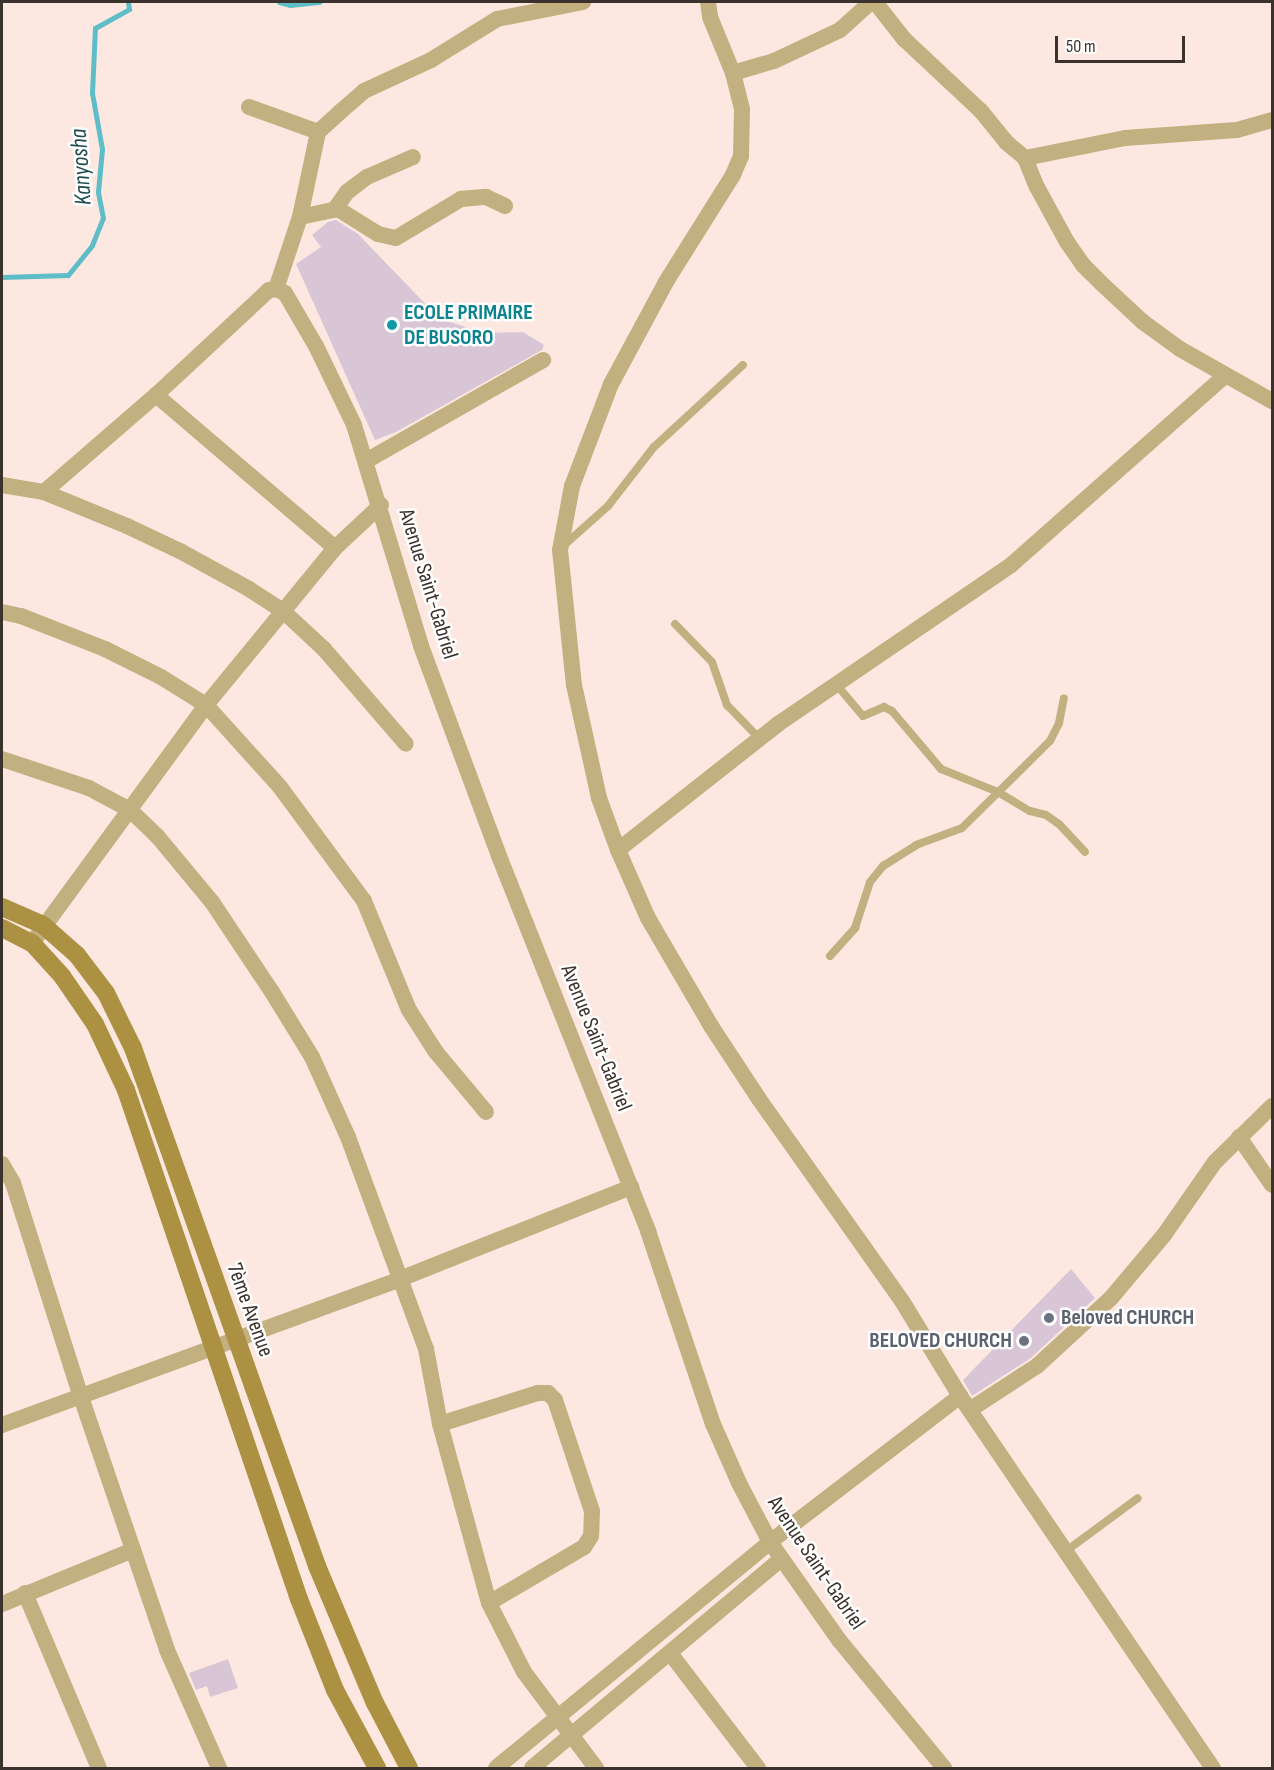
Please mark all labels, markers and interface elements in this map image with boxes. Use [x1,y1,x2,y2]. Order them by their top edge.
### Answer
scale bar [1058,24,1188,62]
text: 50 m [1066,36,1096,57]
water label: Kanyosha [64,128,98,206]
place label: ECOLE PRIMAIRE DE BUSORO [404,299,533,350]
marker: ECOLE PRIMAIRE DE BUSORO [385,318,399,332]
street label: Avenue Saint-Gabriel [393,506,463,662]
street label: Avenue Saint-Gabriel [555,961,637,1115]
street label: 7ème Avenue [221,1260,279,1360]
place label: Beloved CHURCH [1061,1305,1194,1331]
marker: Beloved CHURCH [1042,1311,1056,1325]
place label: BELOVED CHURCH [869,1328,1012,1354]
marker: BELOVED CHURCH [1017,1334,1031,1348]
street label: Avenue Saint-Gabriel [762,1491,870,1635]

